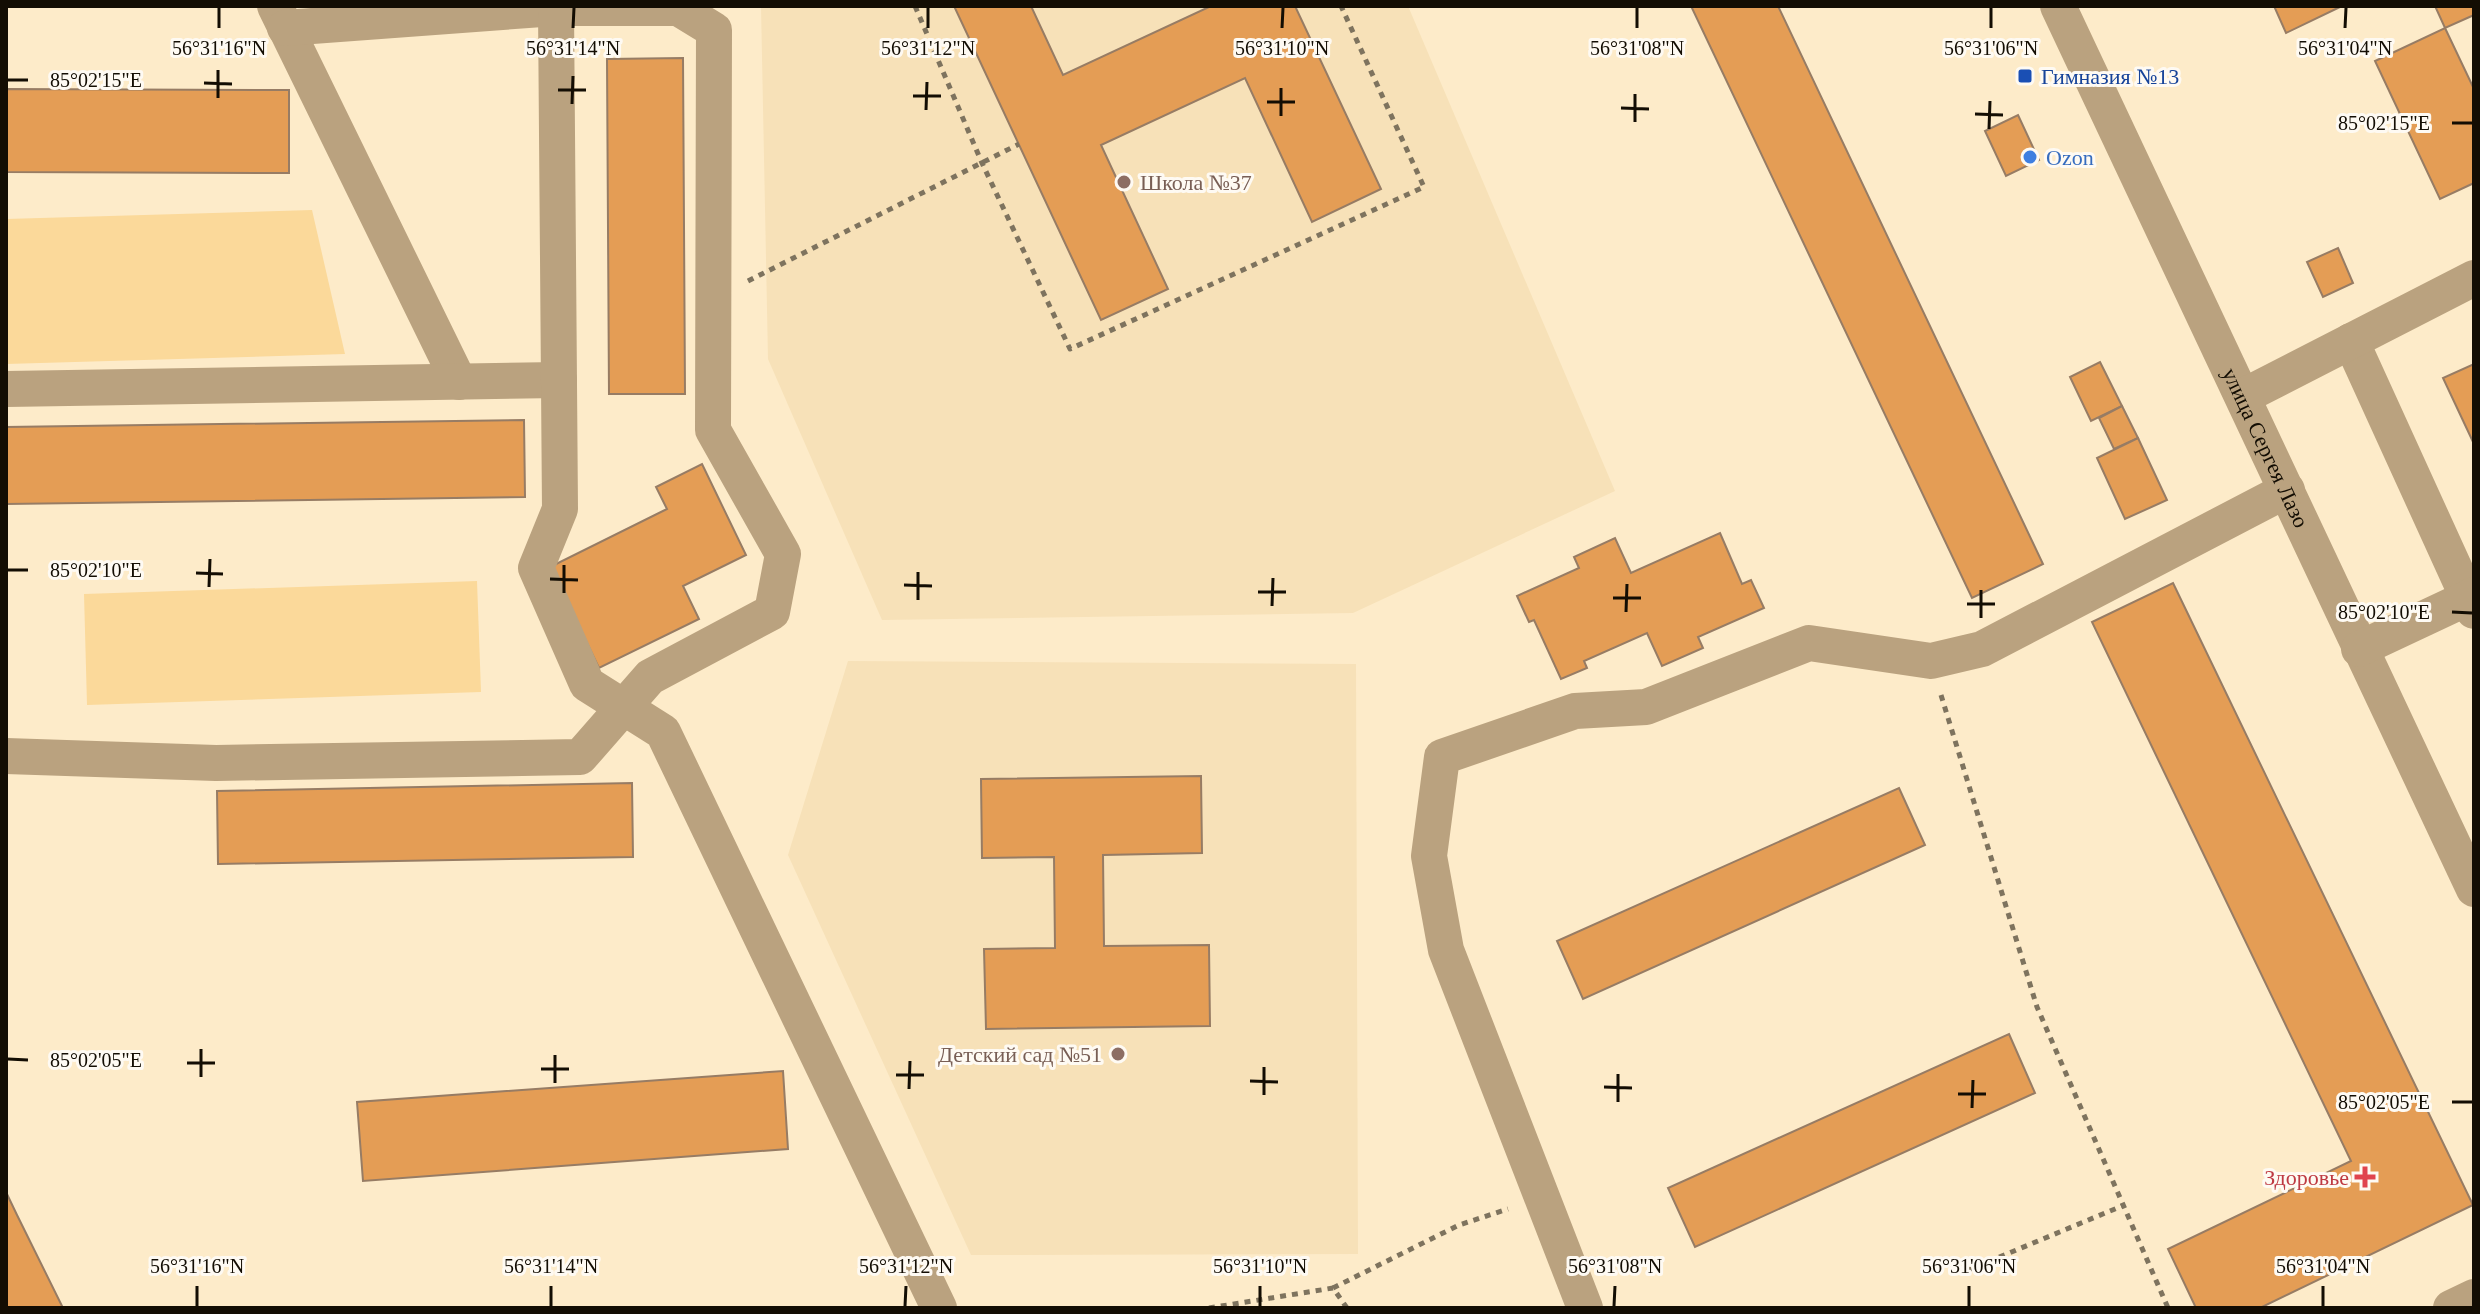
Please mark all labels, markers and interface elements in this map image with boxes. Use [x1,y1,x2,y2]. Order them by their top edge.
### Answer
text: 56°31'16"N [172,37,266,59]
text: 56°31'14"N [526,37,620,59]
text: 56°31'12"N [881,37,975,59]
text: 56°31'10"N [1235,37,1329,59]
text: 56°31'08"N [1590,37,1684,59]
text: 56°31'06"N [1944,37,2038,59]
text: 56°31'04"N [2298,37,2392,59]
place label: Гимназия №13 [2041,64,2179,89]
marker: Гимназия №13 [2016,67,2034,85]
text: 85°02'15"E [50,69,142,91]
text: 85°02'15"E [2338,112,2430,134]
place label: Ozon [2046,145,2094,170]
marker: Ozon [2021,148,2039,166]
place label: Школа №37 [1140,170,1252,195]
marker: Школа №37 [1115,173,1133,191]
street label: улица Сергея Лазо [2217,364,2314,532]
text: 85°02'10"E [50,559,142,581]
text: 85°02'10"E [2338,601,2430,623]
place label: Детский сад №51 [938,1042,1102,1067]
marker: Детский сад №51 [1109,1045,1127,1063]
text: 85°02'05"E [50,1049,142,1071]
text: 85°02'05"E [2338,1091,2430,1113]
place label: Здоровье [2264,1165,2349,1190]
marker: Здоровье [2356,1168,2374,1186]
text: 56°31'16"N [150,1255,244,1277]
text: 56°31'14"N [504,1255,598,1277]
text: 56°31'12"N [859,1255,953,1277]
text: 56°31'10"N [1213,1255,1307,1277]
text: 56°31'08"N [1568,1255,1662,1277]
text: 56°31'06"N [1922,1255,2016,1277]
text: 56°31'04"N [2276,1255,2370,1277]

